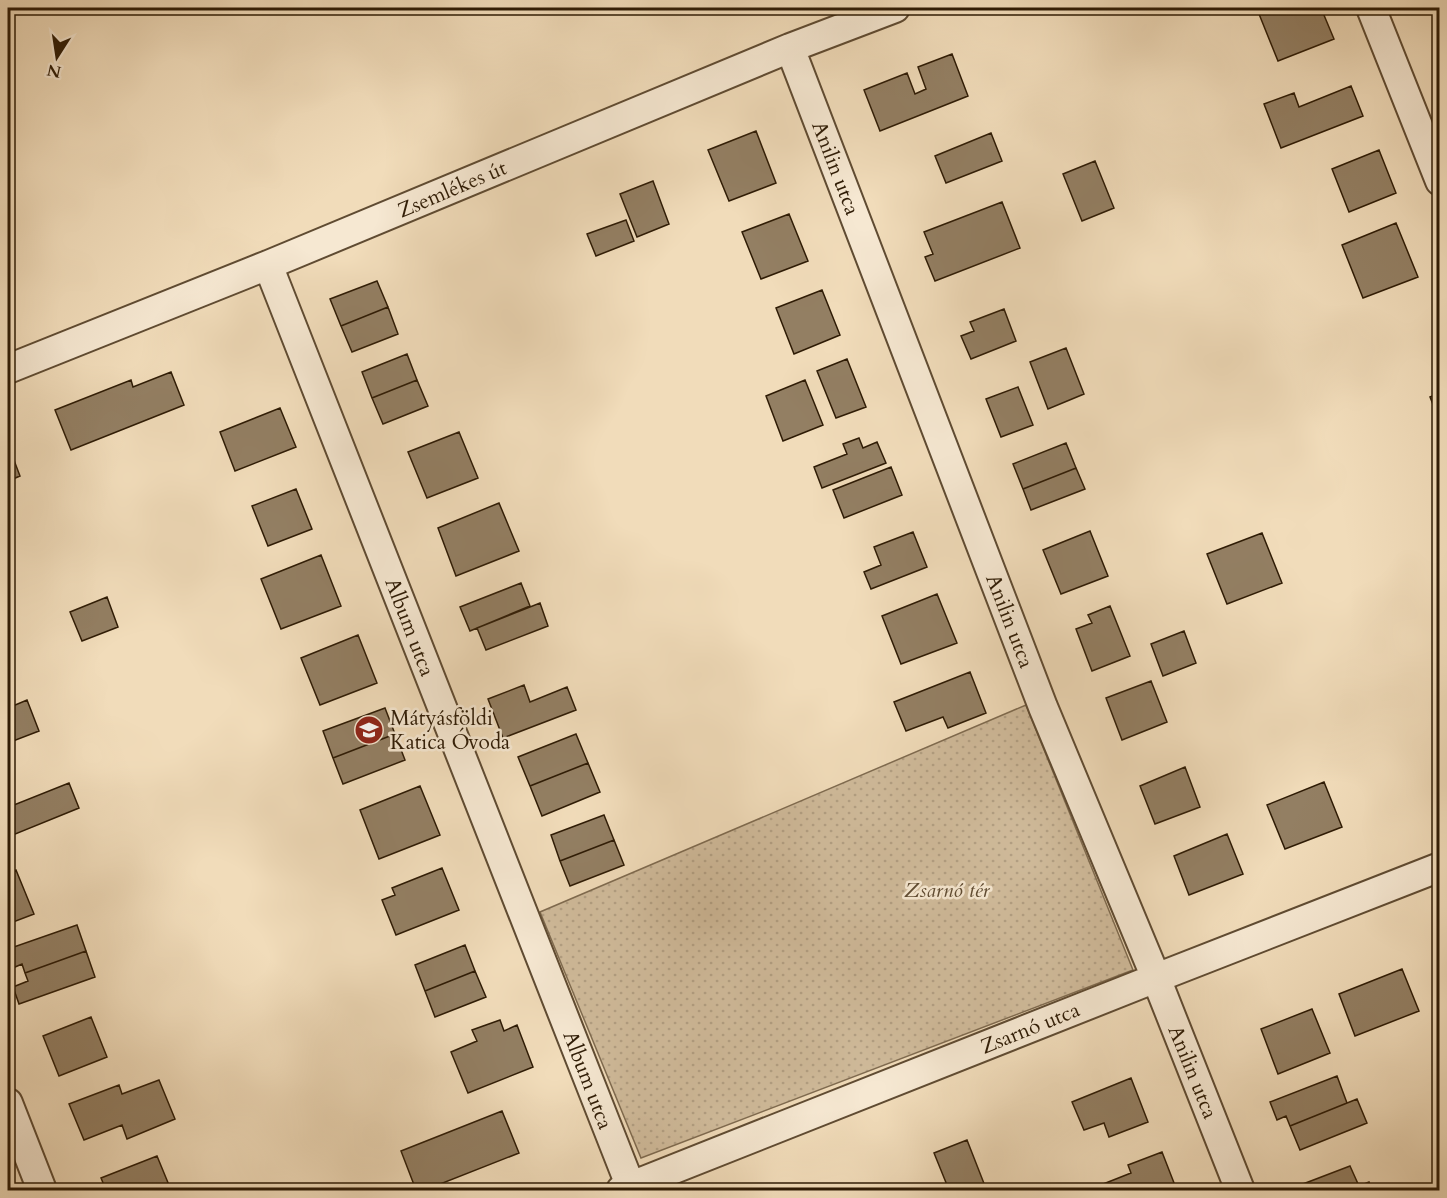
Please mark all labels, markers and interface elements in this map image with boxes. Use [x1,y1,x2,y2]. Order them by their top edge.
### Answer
north arrow [27,27,87,87]
text: N [45,58,63,83]
street label: Anilin utca [804,117,867,219]
street label: Zsemlékes út [393,153,511,225]
street label: Anilin utca [978,570,1041,672]
street label: Album utca [377,574,442,681]
place label: Mátyásföldi Katica Óvoda [390,704,510,757]
school or university icon: Mátyásföldi Katica Óvoda [353,714,385,746]
park label: Zsarnó tér [904,876,991,905]
street label: Zsarnó utca [976,995,1084,1061]
street label: Anilin utca [1161,1021,1224,1123]
street label: Album utca [555,1027,620,1134]

